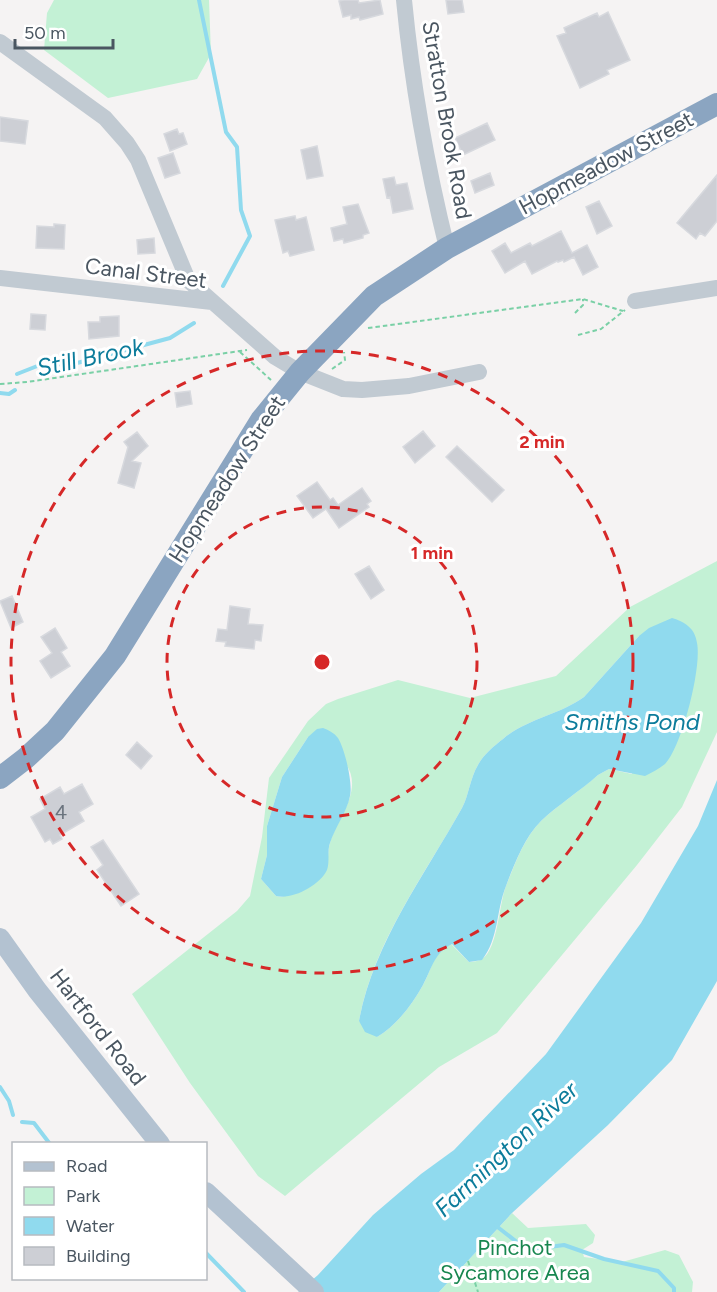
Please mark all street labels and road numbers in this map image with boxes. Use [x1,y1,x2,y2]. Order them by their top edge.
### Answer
street label: Stratton Brook Road [416,19,478,221]
street label: Hopmeadow Street [514,106,698,220]
street label: Canal Street [84,252,208,294]
street label: Hopmeadow Street [163,390,291,568]
street label: Hartford Road [44,963,152,1091]

